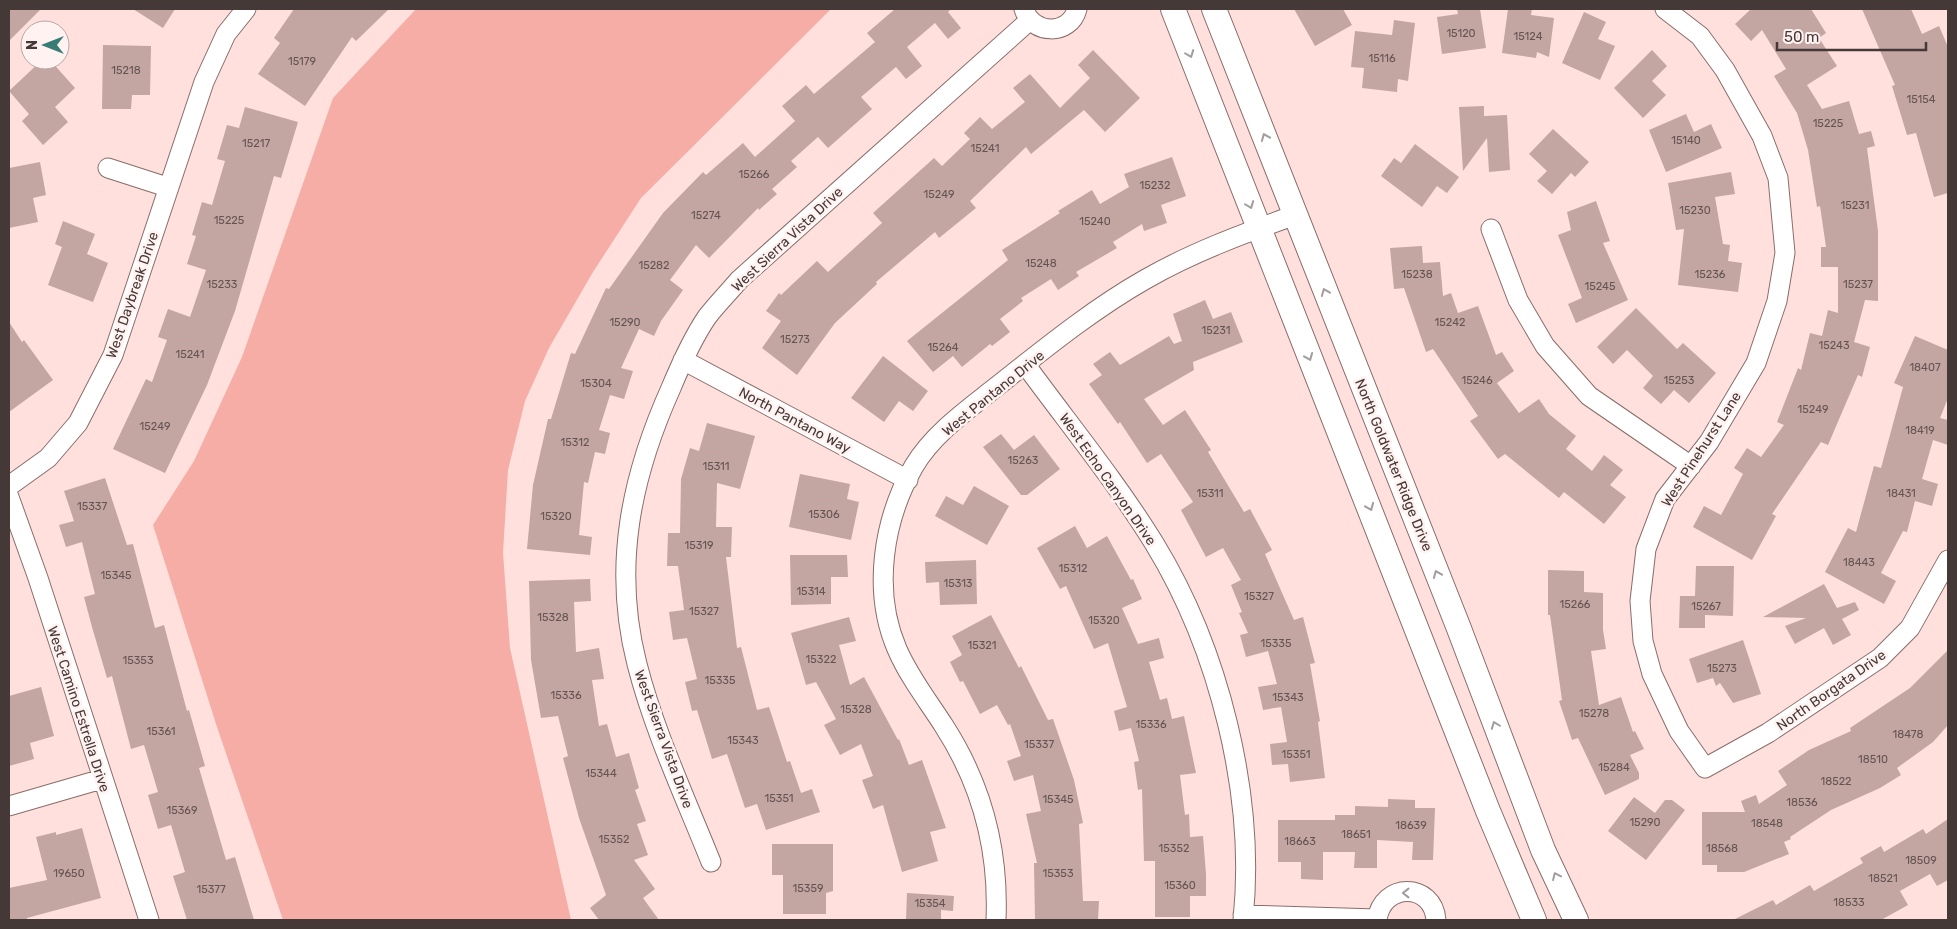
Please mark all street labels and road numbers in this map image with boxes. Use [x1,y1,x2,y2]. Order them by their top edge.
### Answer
street label: West Sierra Vista Drive [728,183,847,295]
street label: West Daybreak Drive [103,229,162,361]
street label: West Pantano Drive [939,347,1048,440]
street label: North Goldwater Ridge Drive [1351,376,1436,554]
street label: North Pantano Way [736,384,854,457]
street label: West Pinehurst Lane [1658,388,1745,510]
street label: West Echo Canyon Drive [1055,410,1160,549]
street label: West Camino Estrella Drive [44,624,113,794]
street label: North Borgata Drive [1773,646,1889,734]
street label: West Sierra Vista Drive [631,668,697,811]

